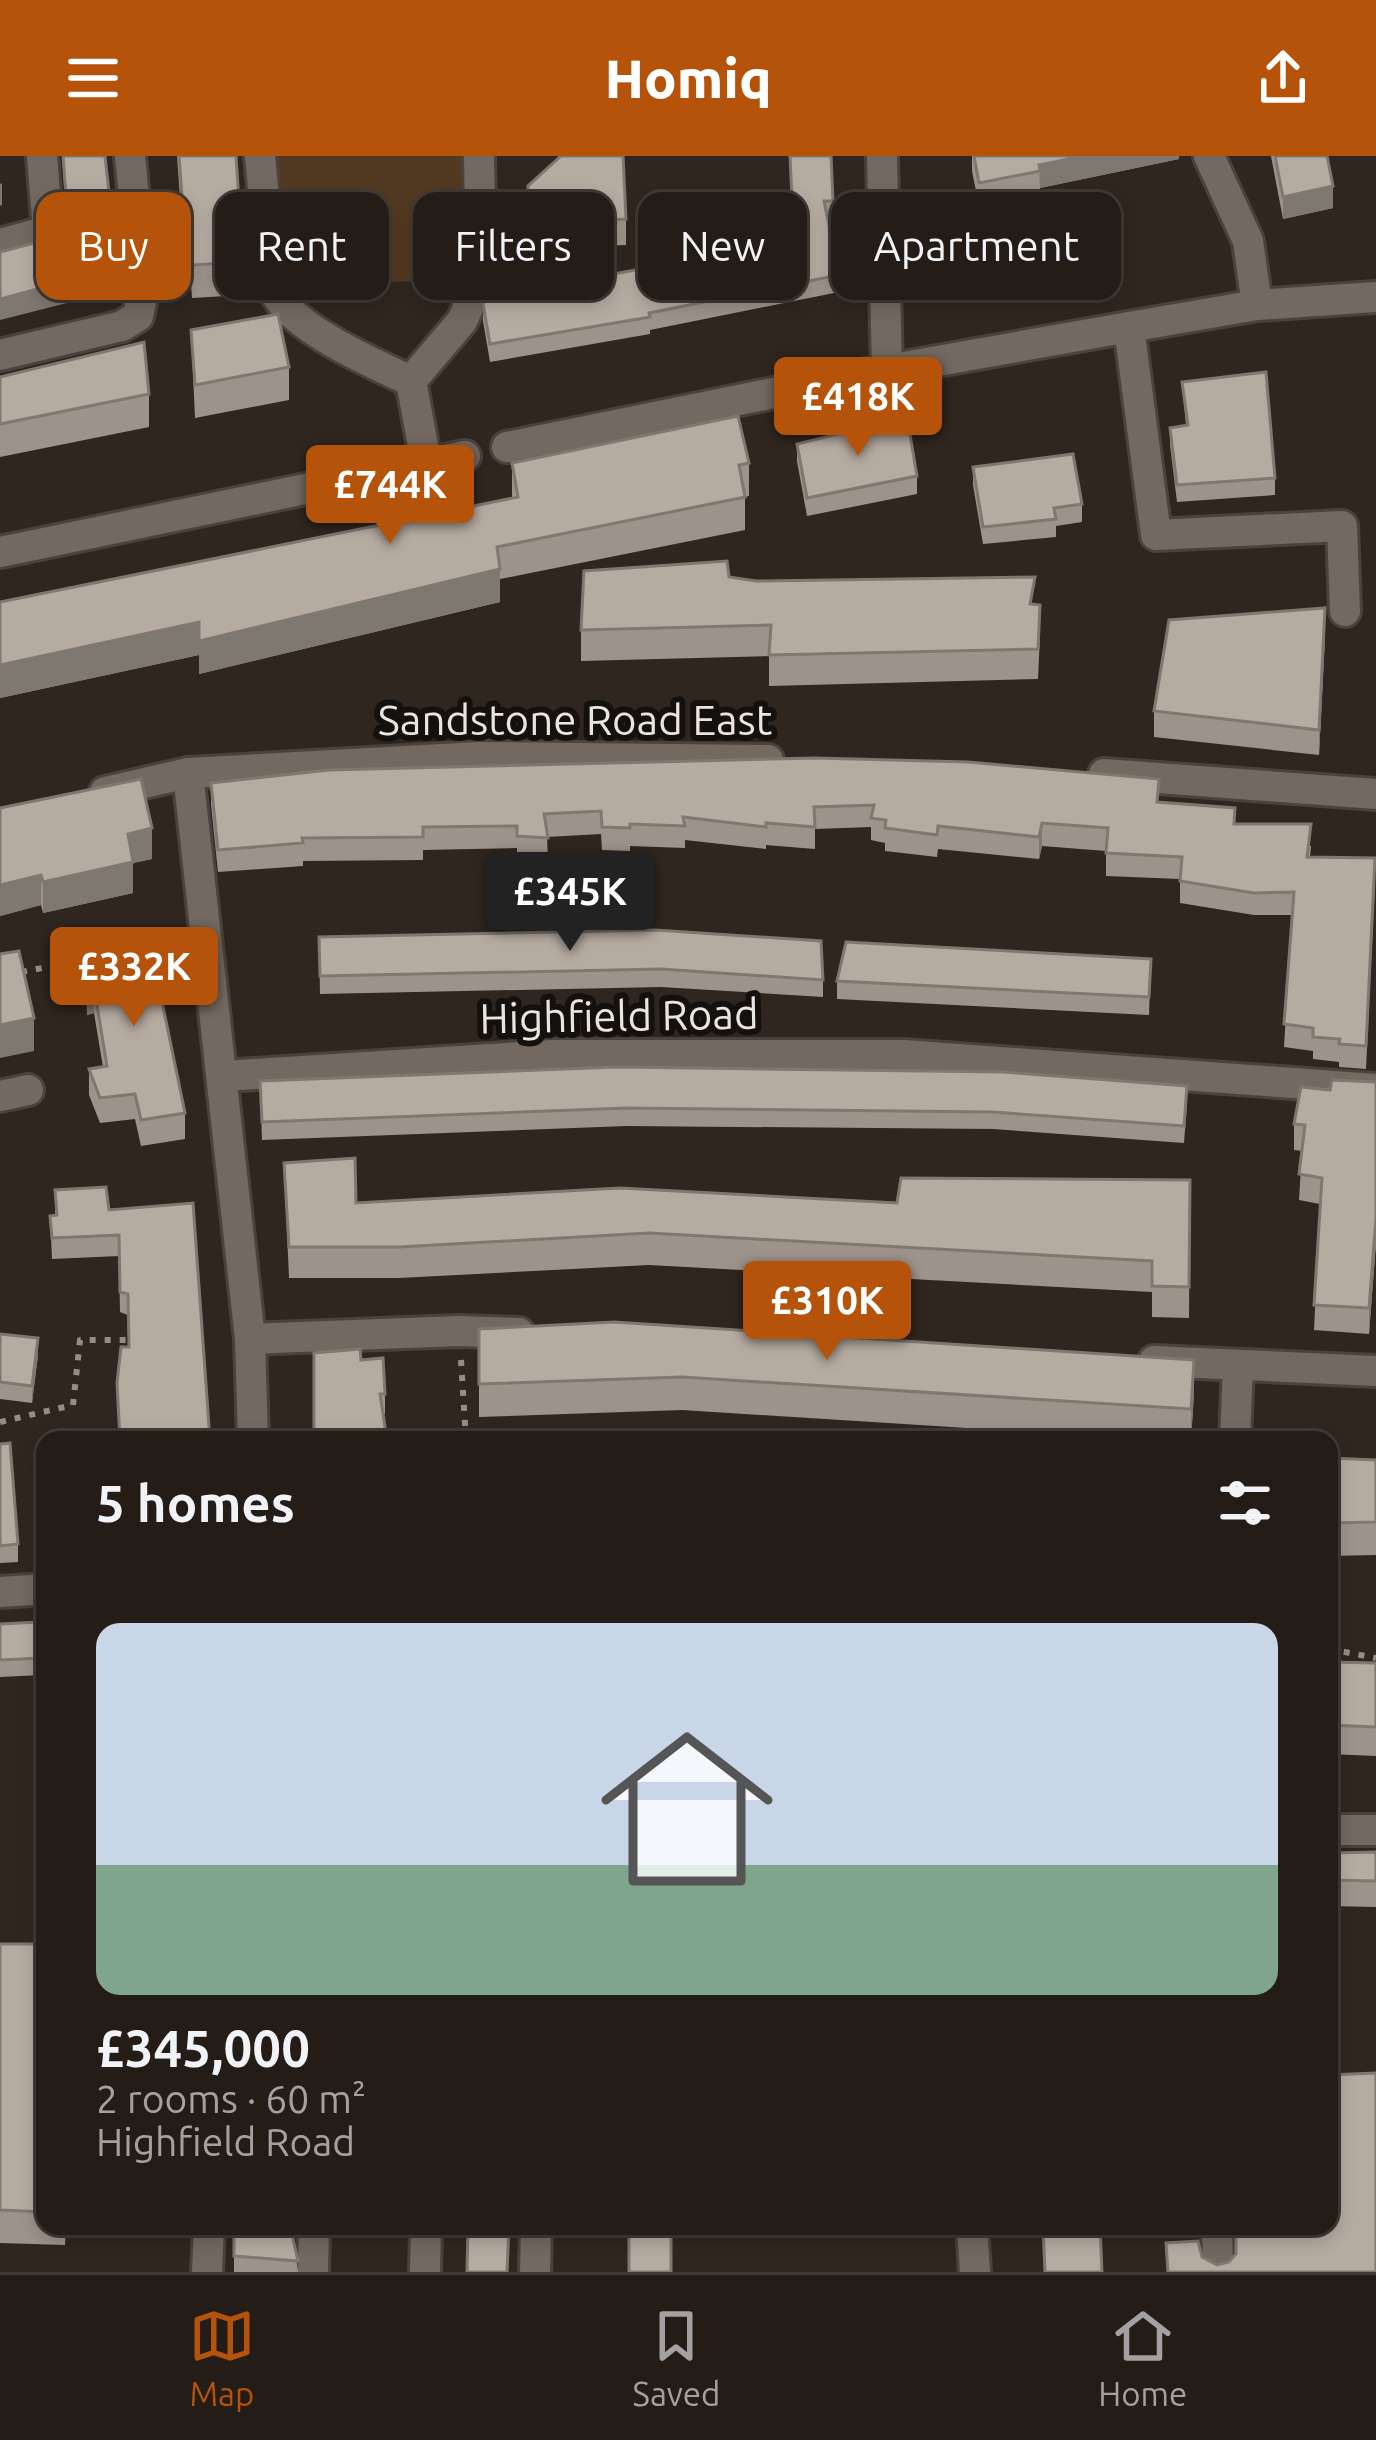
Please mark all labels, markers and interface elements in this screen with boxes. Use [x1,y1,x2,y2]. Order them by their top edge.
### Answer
icon: menu [60,45,126,111]
icon: share [1250,45,1316,111]
text: Homiq [604,48,772,108]
chip: Buy [36,192,191,300]
chip: Rent [215,192,389,300]
chip: Filters [413,192,614,300]
chip: New [638,192,807,300]
chip: Apartment [831,192,1121,300]
pin: £418K [774,357,942,459]
text: £418K [801,374,915,417]
pin: £744K [306,445,474,547]
text: £744K [333,462,447,505]
street label: Sandstone Road East [378,696,772,743]
pin: £345K [486,852,654,954]
text: £345K [513,869,627,912]
pin: £332K [50,927,218,1029]
text: £332K [77,944,191,987]
street label: Highfield Road [479,990,759,1041]
pin: £310K [743,1261,911,1363]
text: £310K [770,1278,884,1321]
icon: filters [1212,1470,1278,1536]
text: 5 homes [96,1474,295,1532]
icon: home [579,1701,795,1917]
text: £345,000 [96,2019,310,2077]
text: 2 rooms · 60 m² [96,2077,366,2120]
text: Highfield Road [96,2120,355,2163]
tab: Map [189,2303,255,2412]
tab: Saved [633,2303,720,2412]
tab: Home [1098,2303,1187,2412]

